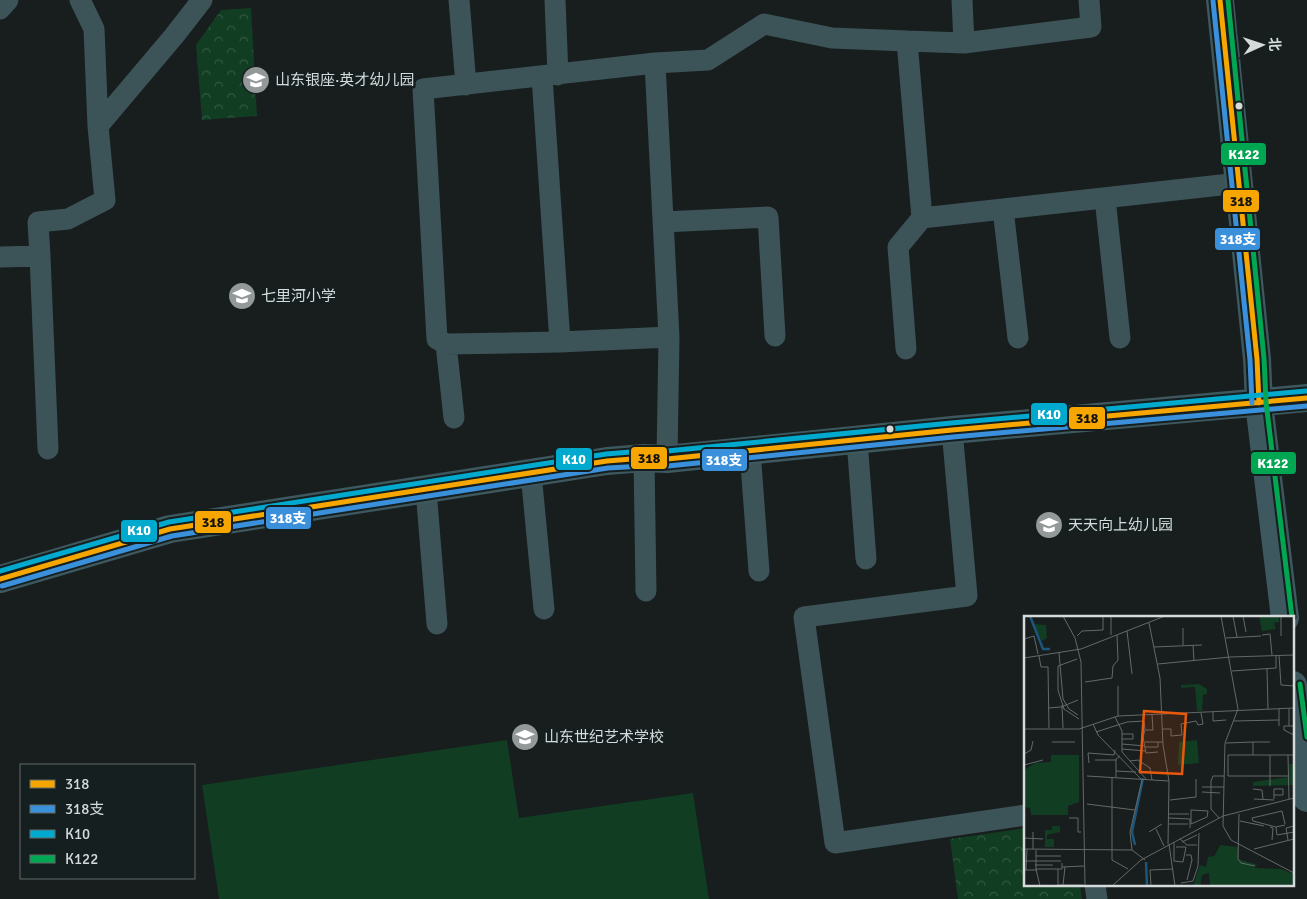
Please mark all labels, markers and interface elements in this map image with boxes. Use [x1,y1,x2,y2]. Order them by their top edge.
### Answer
north arrow [1237,20,1287,70]
text: 北 [1266,37,1283,52]
school or university icon: 山东银座·英才幼儿园 [241,65,271,95]
place label: 山东银座·英才幼儿园 [275,71,415,89]
unlabelled marker [1234,101,1244,111]
line badge: K122 [1220,142,1267,166]
text: K122 [1228,146,1260,163]
line badge: 318 [1222,189,1260,213]
text: 318 [1230,193,1253,210]
line badge: 318支 [1214,227,1261,251]
text: 318支 [1220,231,1256,248]
school or university icon: 七里河小学 [227,281,257,311]
place label: 七里河小学 [261,287,336,305]
line badge: K10 [1030,402,1068,426]
text: K10 [1037,406,1061,423]
line badge: 318 [1068,406,1106,430]
text: 318 [1076,410,1099,427]
unlabelled marker [885,424,895,434]
line badge: 318 [630,446,668,470]
line badge: K10 [555,447,593,471]
line badge: 318支 [701,448,748,472]
text: 318 [638,450,661,467]
text: K10 [562,451,586,468]
line badge: K122 [1250,451,1297,475]
text: 318支 [706,452,742,469]
text: K122 [1257,455,1289,472]
line badge: 318支 [265,506,312,530]
line badge: 318 [194,510,232,534]
text: 318支 [270,510,306,527]
school or university icon: 天天向上幼儿园 [1034,510,1064,540]
text: 318 [202,514,225,531]
place label: 天天向上幼儿园 [1068,516,1173,534]
line badge: K10 [120,519,158,543]
text: K10 [127,522,151,539]
inset map [1024,616,1294,886]
school or university icon: 山东世纪艺术学校 [510,722,540,752]
place label: 山东世纪艺术学校 [544,728,664,746]
legend [20,764,195,879]
text: 318 [65,775,89,793]
text: 318支 [65,800,104,818]
text: K10 [65,825,90,843]
text: K122 [65,850,98,868]

